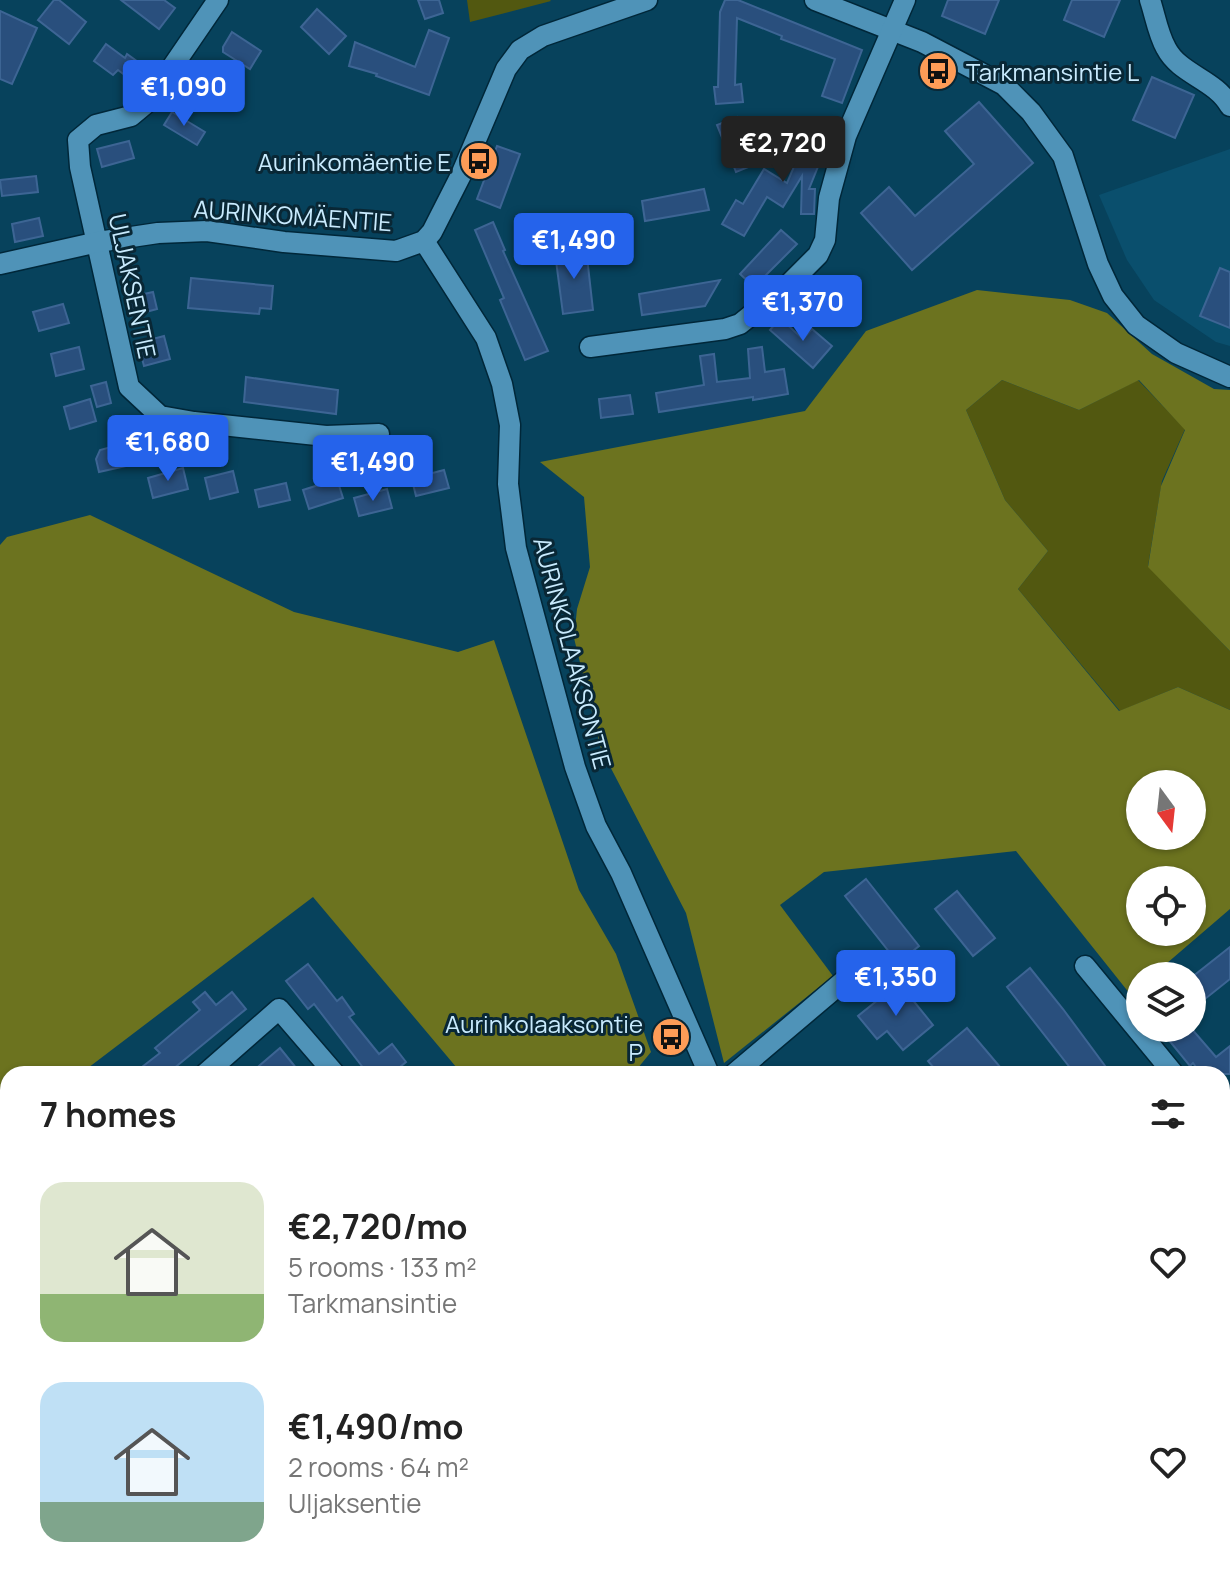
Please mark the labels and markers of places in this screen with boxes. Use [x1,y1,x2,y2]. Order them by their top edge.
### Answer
bus stop icon: Tarkmansintie L [917,50,959,92]
place label: Tarkmansintie L [966,55,1139,88]
pin: €1,090 [119,60,249,128]
pin: €2,720 [718,116,848,184]
bus stop icon: Aurinkomäentie E [458,140,500,182]
place label: Aurinkomäentie E [258,145,451,178]
pin: €1,490 [509,213,639,281]
pin: €1,370 [738,275,868,343]
pin: €1,680 [103,415,233,483]
pin: €1,490 [308,435,438,503]
pin: €1,350 [831,950,961,1018]
place label: Aurinkolaaksontie P [445,1007,643,1068]
bus stop icon: Aurinkolaaksontie P [650,1016,692,1058]

